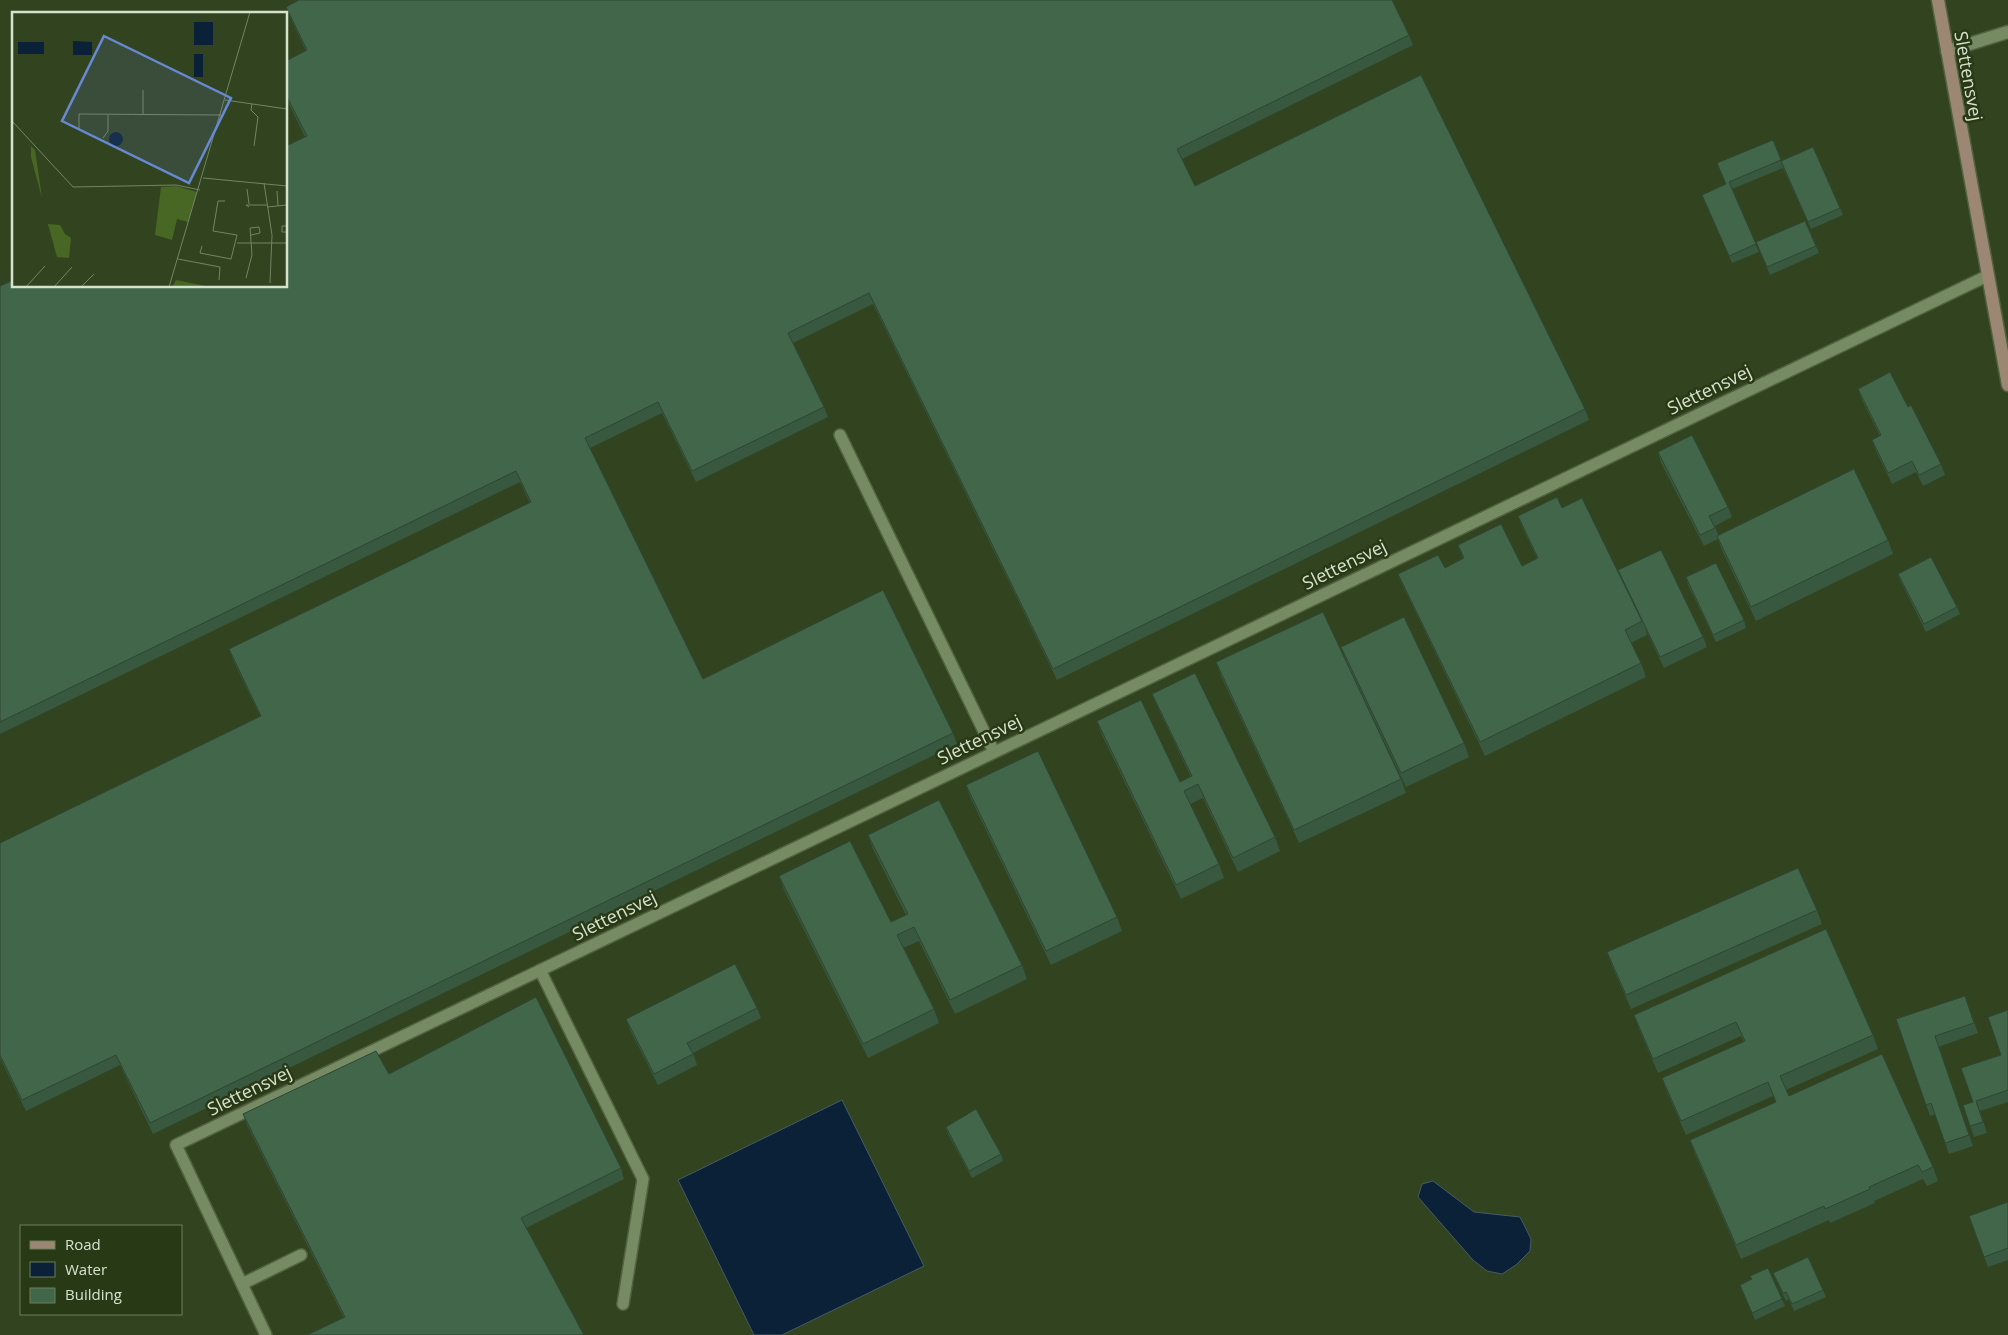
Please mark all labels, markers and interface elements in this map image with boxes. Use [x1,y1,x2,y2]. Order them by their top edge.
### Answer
inset map [12,12,288,288]
street label: Slettensvej [1949,29,1989,123]
street label: Slettensvej [1663,358,1755,420]
street label: Slettensvej [1298,533,1390,595]
street label: Slettensvej [933,708,1025,770]
street label: Slettensvej [568,884,660,946]
street label: Slettensvej [203,1059,295,1121]
legend [20,1225,182,1315]
text: Road [65,1234,101,1254]
text: Water [65,1259,107,1279]
text: Building [65,1284,122,1304]

